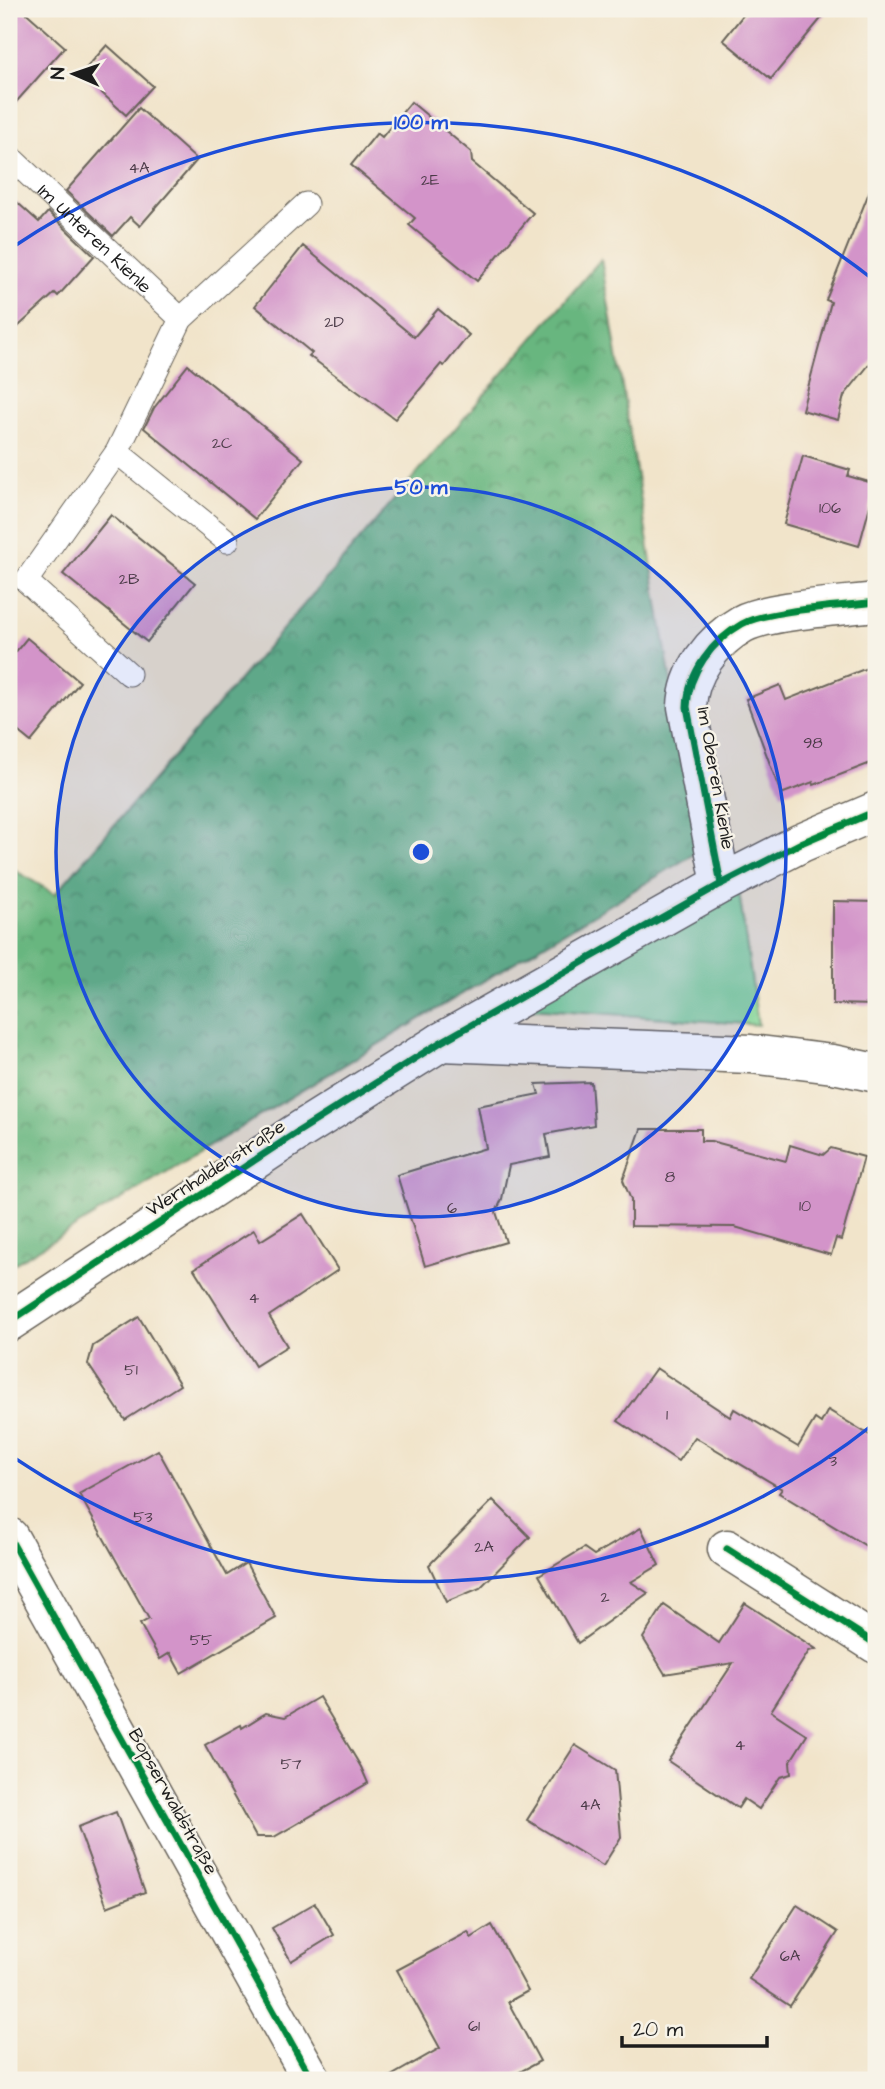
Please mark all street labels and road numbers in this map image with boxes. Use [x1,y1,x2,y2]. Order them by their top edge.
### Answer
street label: Im Unteren Kienle [31,178,158,300]
street label: Im Oberen Kienle [690,705,741,852]
street label: Wernhaldenstraße [141,1113,291,1223]
street label: Bopserwaldstraße [121,1723,224,1880]

